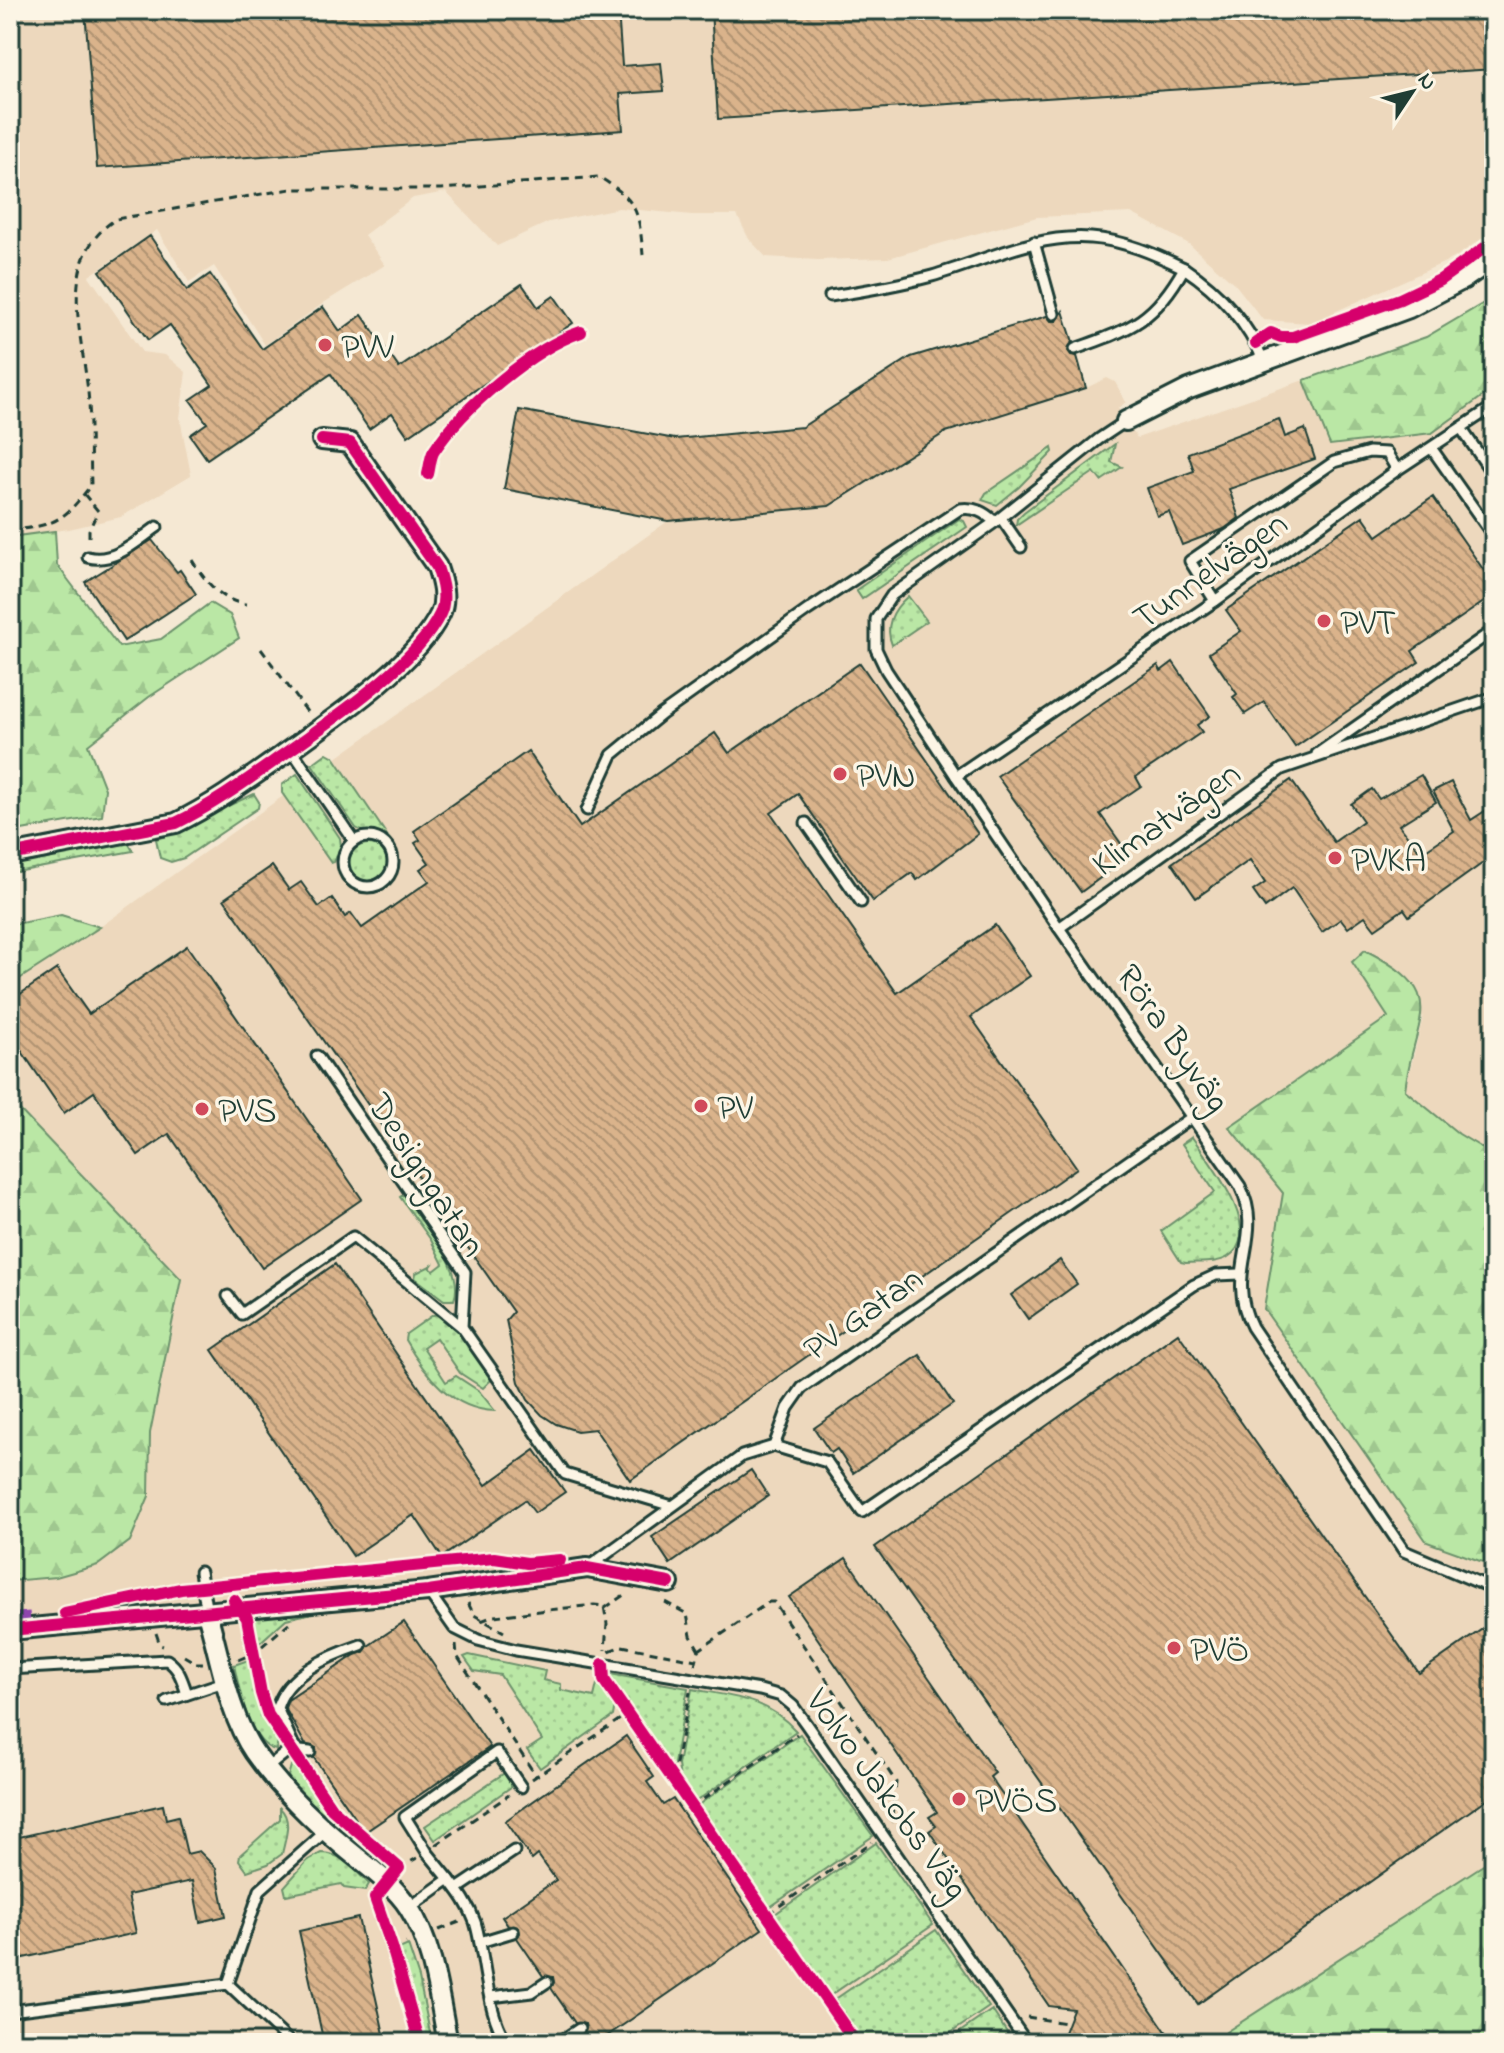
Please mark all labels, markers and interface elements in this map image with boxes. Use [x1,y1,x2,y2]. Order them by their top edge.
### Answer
north arrow [1372,52,1452,132]
text: N [1409,67,1443,98]
place label: PVV [341,323,395,376]
marker: PVV [316,336,334,354]
street label: Tunnelvägen [1123,500,1300,646]
place label: PVT [1340,599,1396,652]
marker: PVT [1315,612,1333,630]
street label: Klimatvägen [1082,750,1253,892]
place label: PVN [856,752,916,805]
marker: PVN [831,765,849,783]
place label: PVKA [1351,836,1426,889]
marker: PVKA [1326,849,1344,867]
street label: Röra Byväg [1101,954,1242,1125]
street label: Designgatan [351,1083,497,1269]
place label: PV [717,1084,754,1137]
place label: PVS [218,1087,277,1140]
marker: PV [692,1097,710,1115]
marker: PVS [193,1100,211,1118]
street label: PV Gatan [794,1255,935,1376]
place label: PVÖ [1190,1626,1249,1679]
marker: PVÖ [1165,1639,1183,1657]
street label: Volvo Jakobs Väg [790,1678,980,1912]
place label: PVÖS [975,1777,1057,1830]
marker: PVÖS [950,1790,968,1808]

